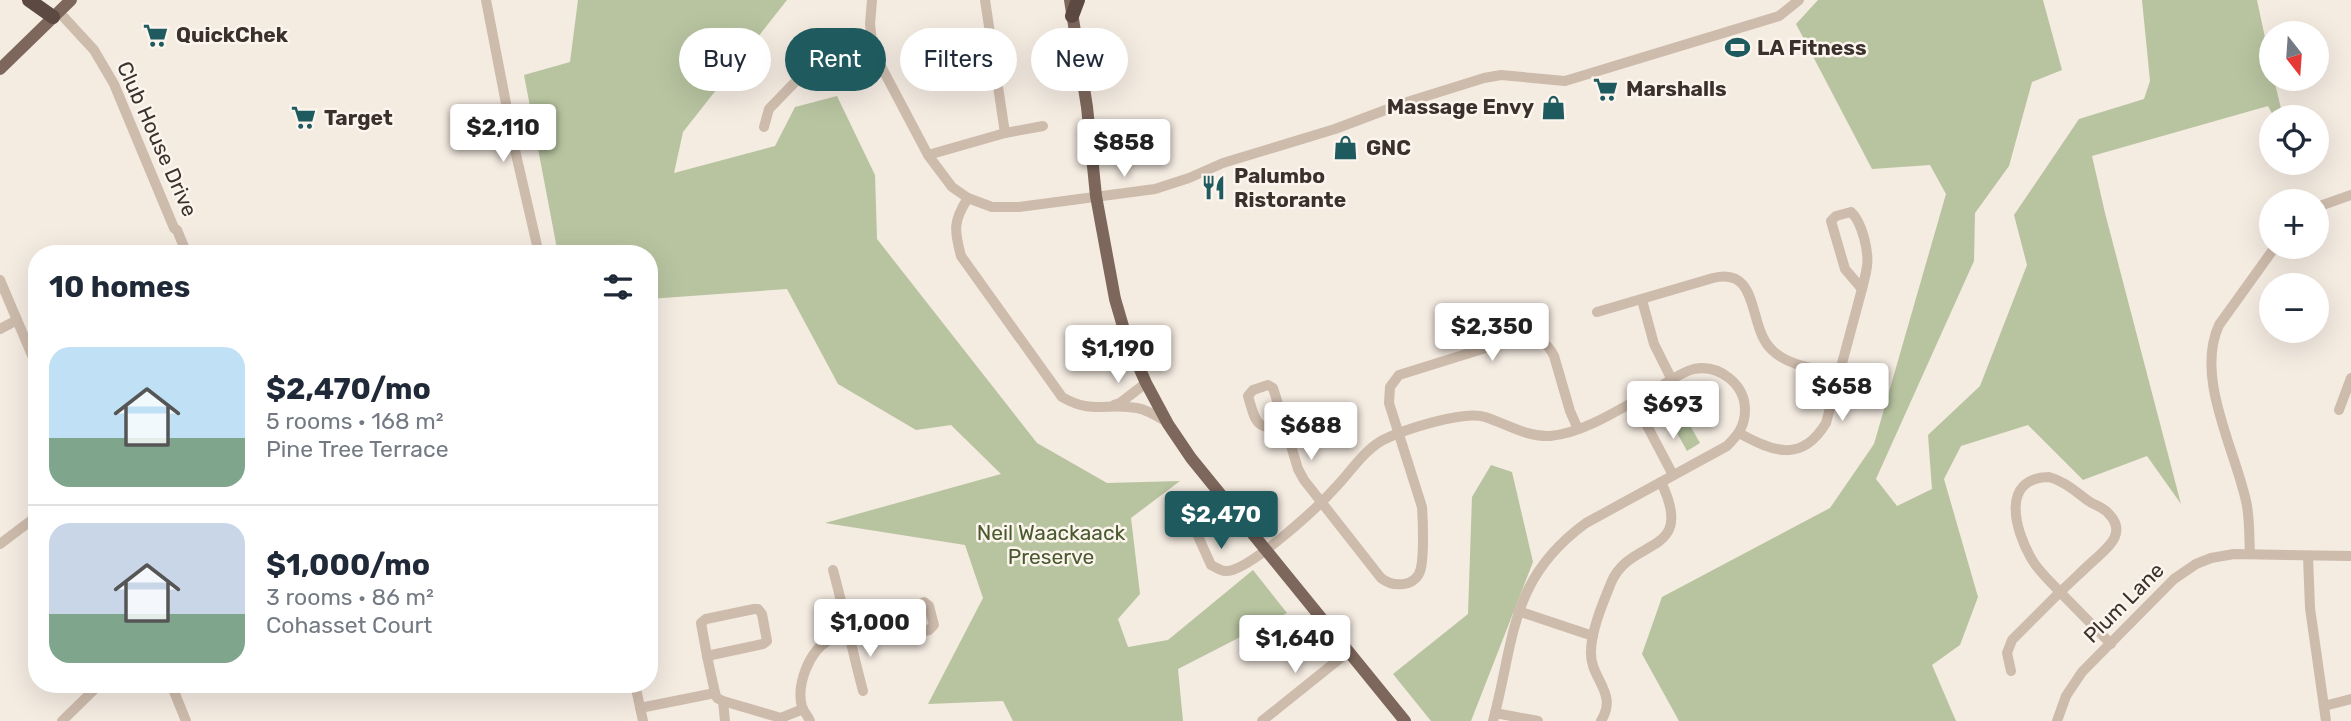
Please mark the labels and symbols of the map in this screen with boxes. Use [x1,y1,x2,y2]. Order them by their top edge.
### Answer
supermarket icon: QuickChek [142,21,170,49]
north arrow [2259,21,2329,91]
place label: QuickChek [176,22,289,47]
sports icon: LA Fitness [1723,34,1751,62]
place label: LA Fitness [1757,35,1867,60]
street label: Club House Drive [112,57,203,220]
supermarket icon: Marshalls [1592,75,1620,103]
place label: Marshalls [1626,76,1727,101]
shop icon: Massage Envy [1540,93,1568,121]
place label: Massage Envy [1387,94,1534,119]
supermarket icon: Target [290,104,318,132]
pin: $2,110 [446,104,560,164]
place label: Target [324,105,393,130]
pin: $858 [1083,120,1165,179]
shop icon: GNC [1332,134,1360,162]
place label: GNC [1366,135,1411,160]
place label: Palumbo Ristorante [1234,163,1346,212]
restaurant icon: Palumbo Ristorante [1200,174,1228,202]
pin: $2,350 [1435,304,1549,363]
pin: $1,190 [1061,326,1175,385]
pin: $658 [1801,364,1883,423]
pin: $693 [1632,382,1714,441]
pin: $688 [1270,402,1352,462]
pin: $2,470 [1164,491,1278,551]
park label: Neil Waackaack Preserve [977,520,1126,569]
street label: Plum Lane [2078,557,2169,648]
pin: $1,000 [813,600,927,659]
pin: $1,640 [1238,616,1352,675]

